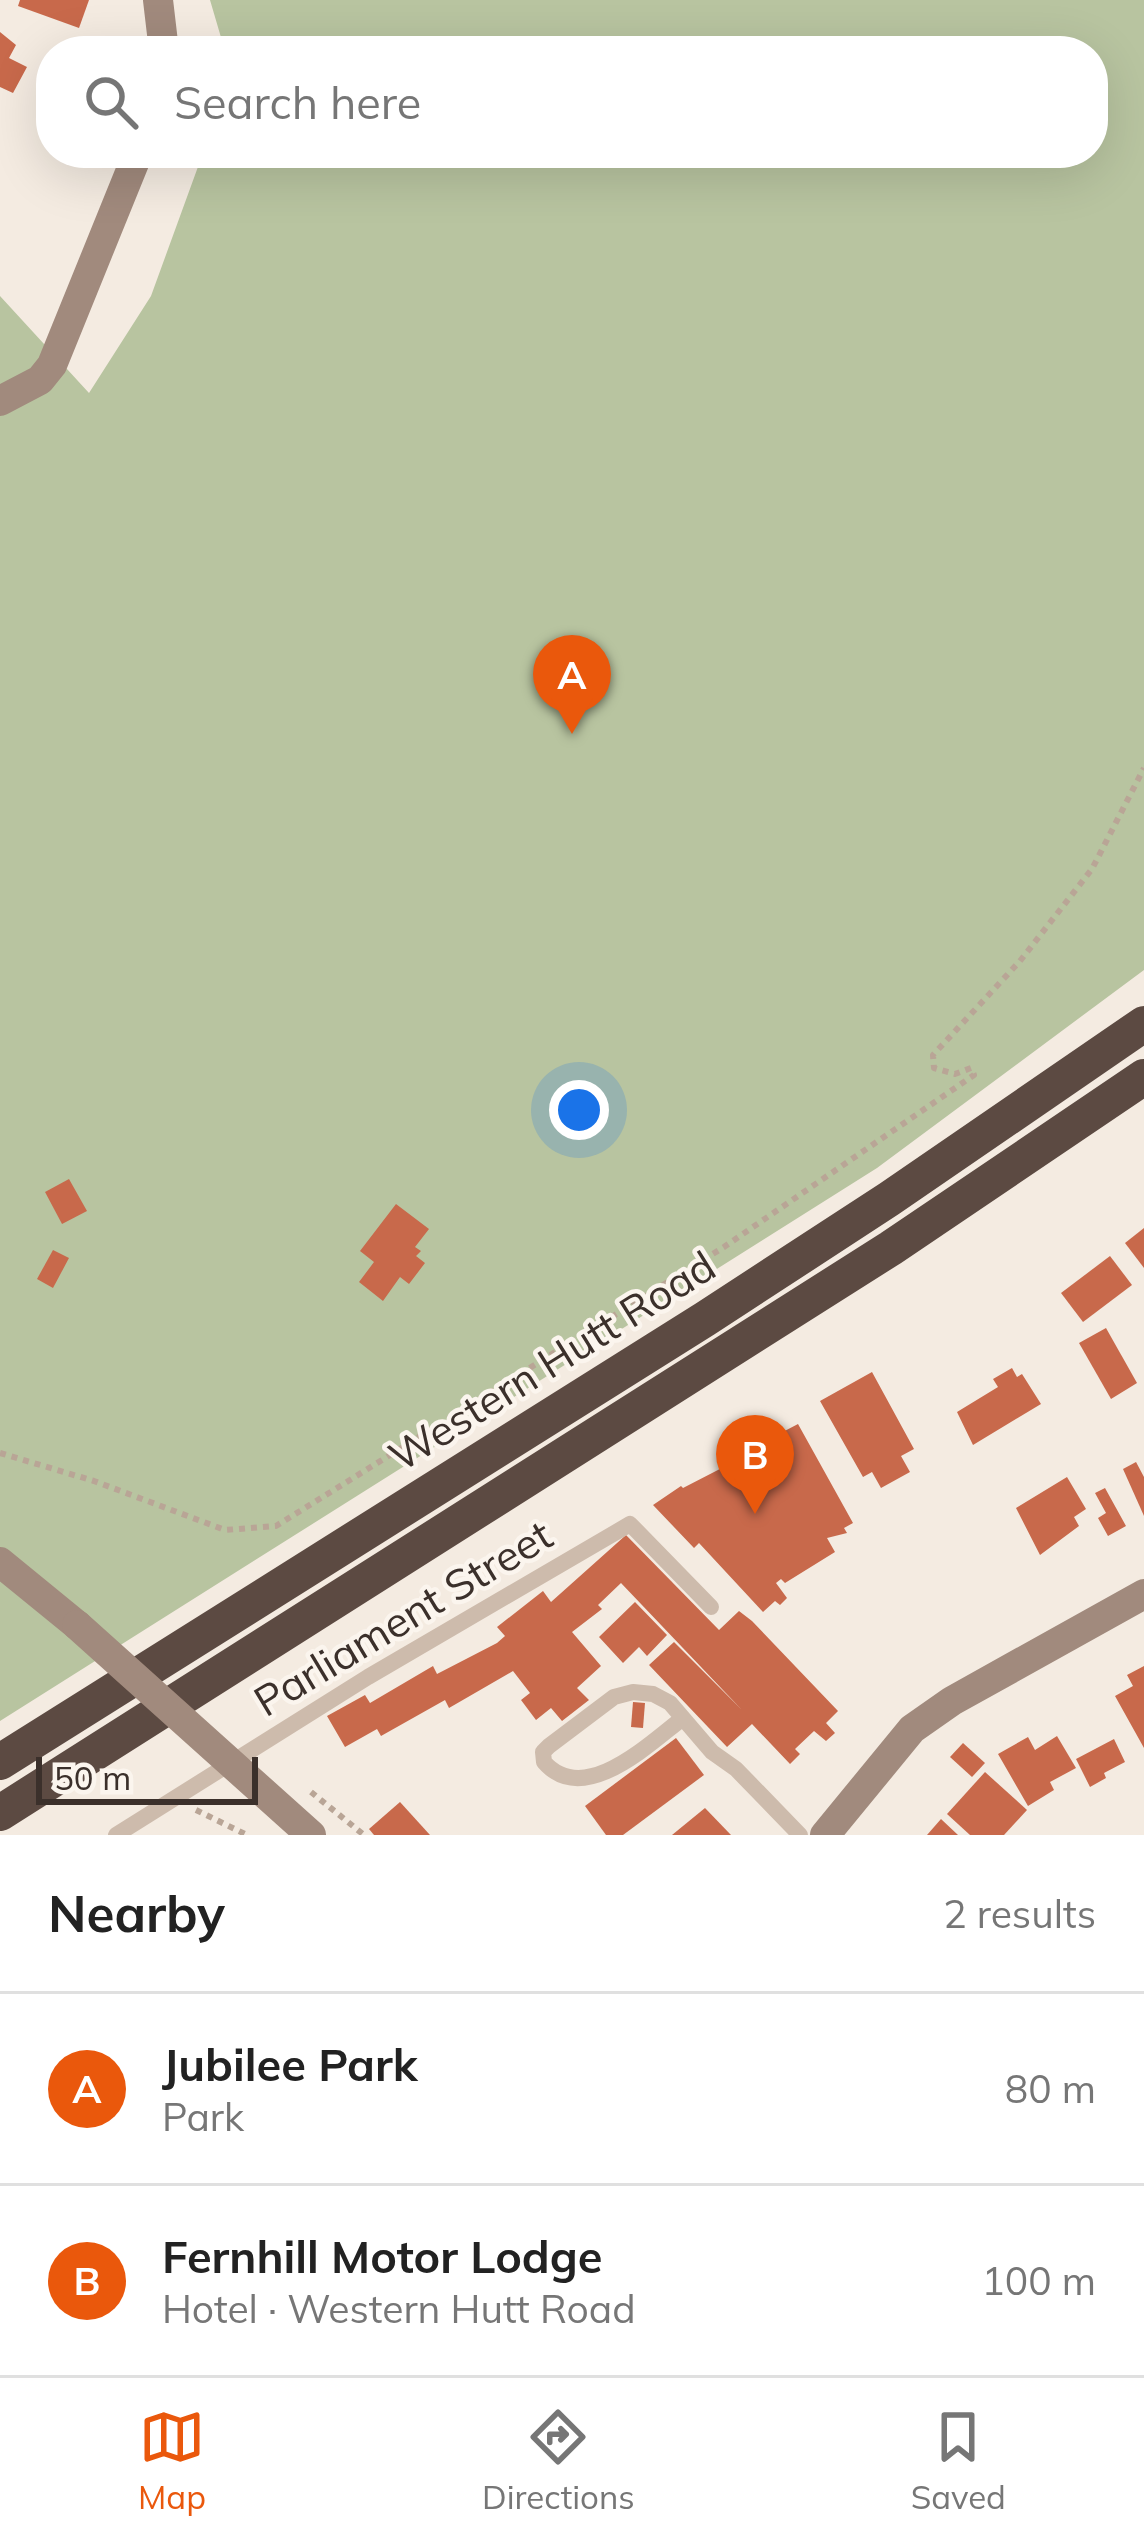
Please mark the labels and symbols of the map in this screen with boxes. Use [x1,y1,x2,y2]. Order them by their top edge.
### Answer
pin: A [533,635,611,734]
your location [549,1080,609,1140]
street label: Western Hutt Road [379,1239,725,1482]
pin: B [716,1415,794,1514]
street label: Parliament Street [244,1508,561,1727]
scale bar [36,1751,258,1804]

